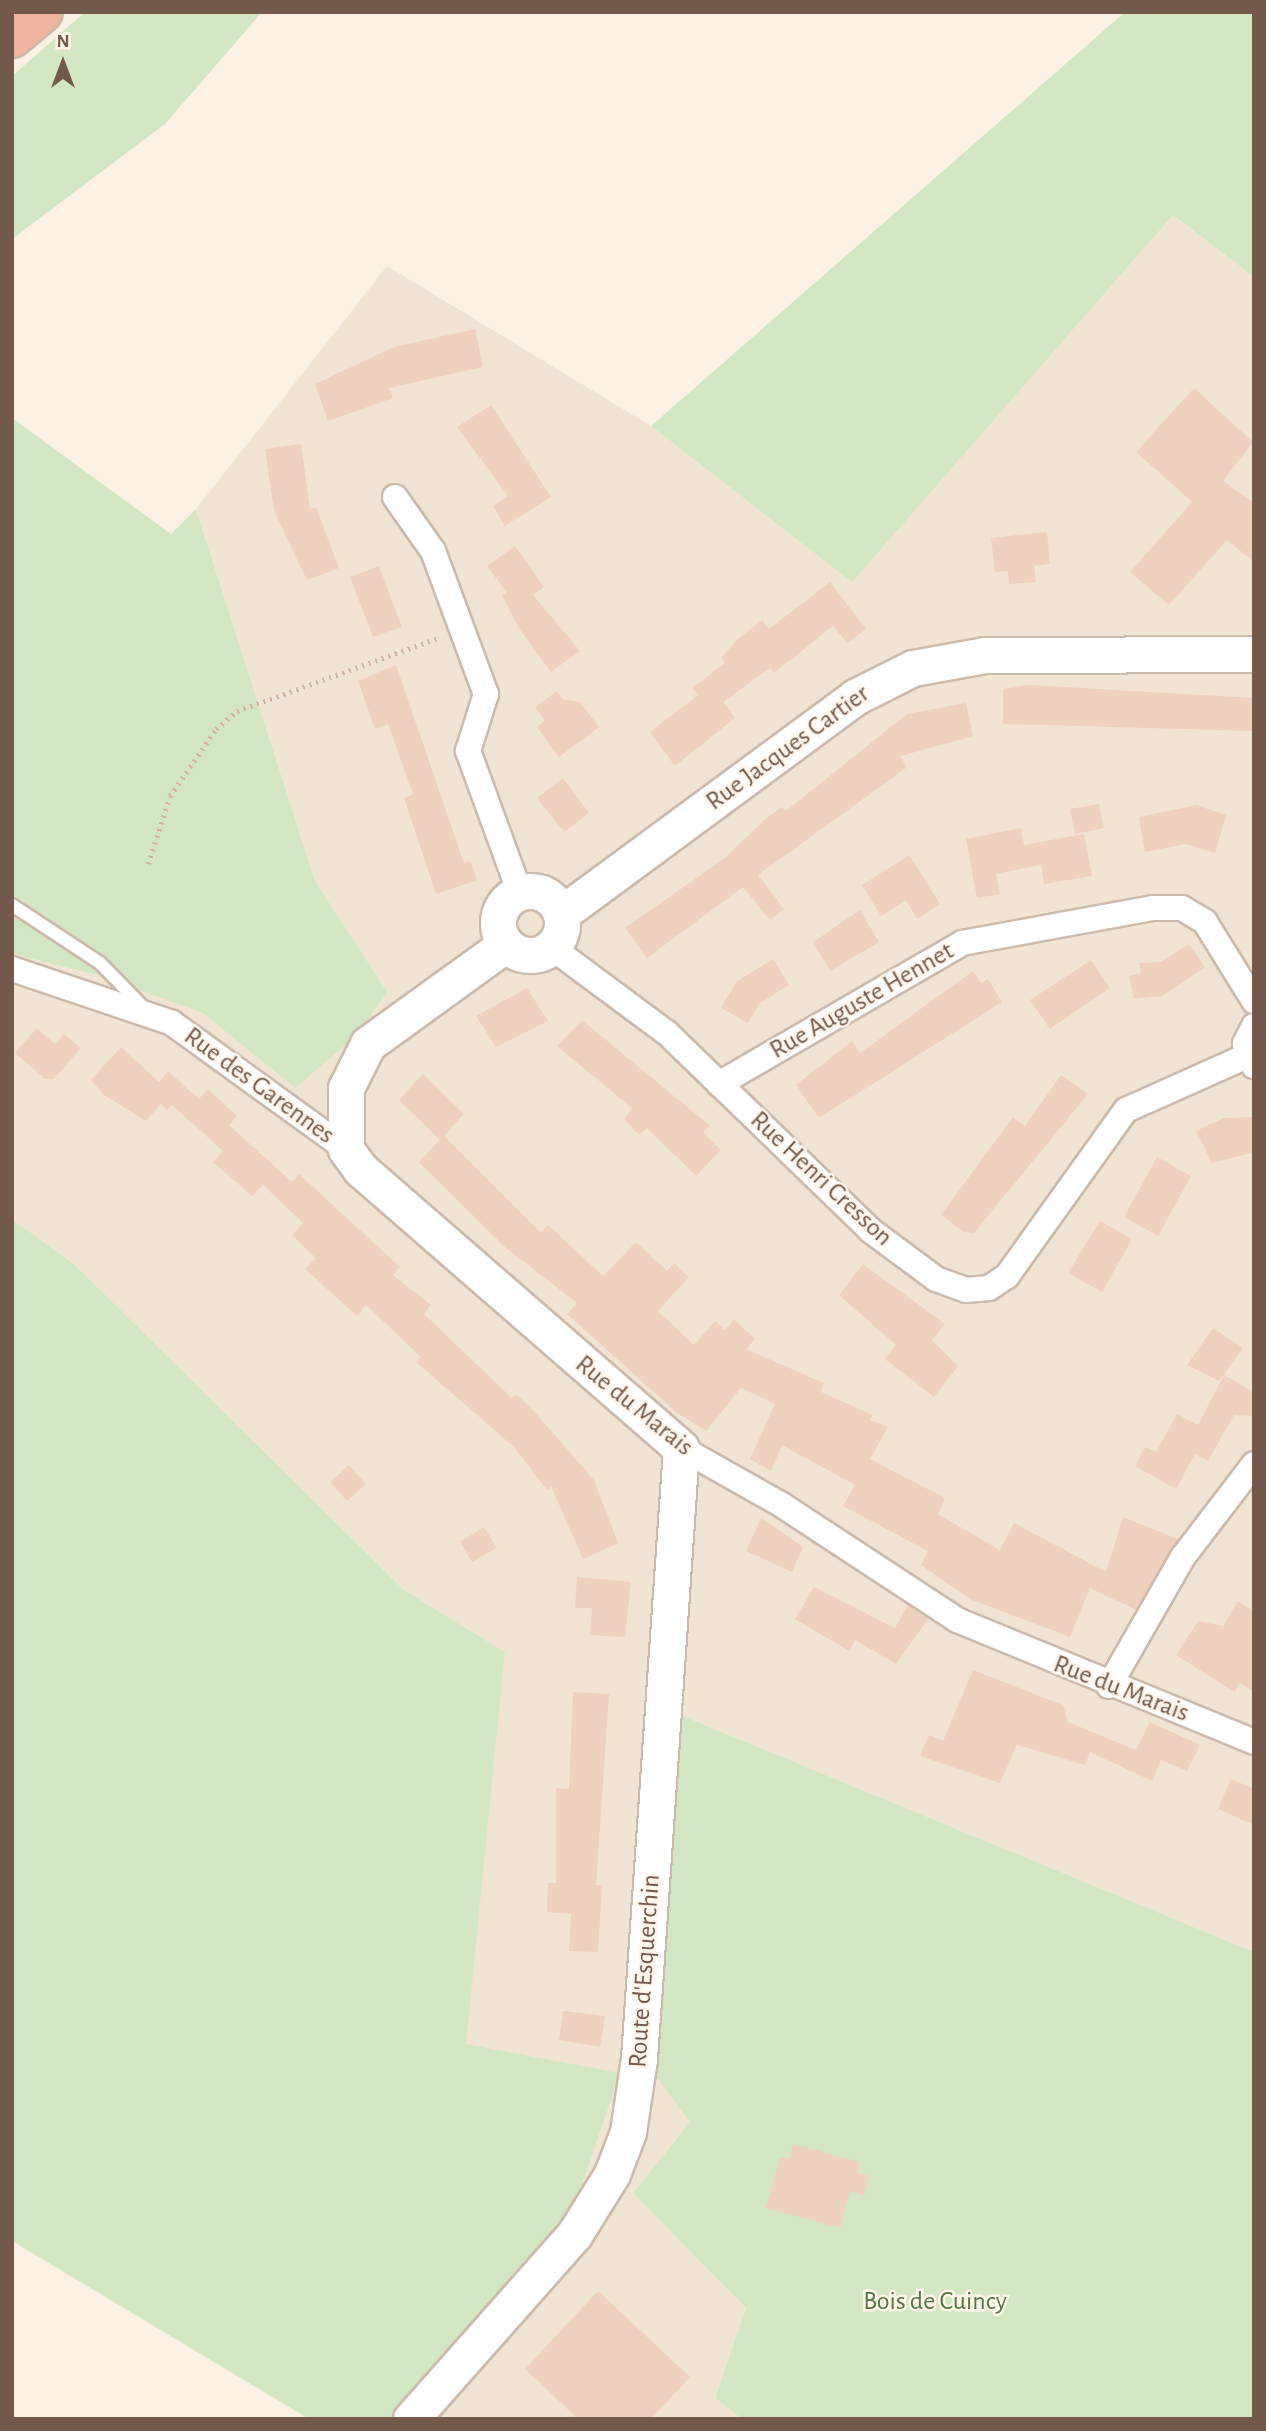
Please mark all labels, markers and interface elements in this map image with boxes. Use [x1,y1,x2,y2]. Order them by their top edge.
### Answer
north arrow [28,28,98,98]
text: N [56,32,70,51]
street label: Rue Jacques Cartier [700,678,876,818]
street label: Rue Auguste Hennet [765,936,959,1066]
street label: Rue des Garennes [178,1021,340,1151]
street label: Rue Henri Cresson [743,1105,899,1253]
street label: Rue du Marais [569,1349,699,1463]
street label: Rue du Marais [1049,1649,1193,1729]
street label: Route d'Esquerchin [623,1873,667,2069]
park label: Bois de Cuincy [863,2286,1007,2318]

